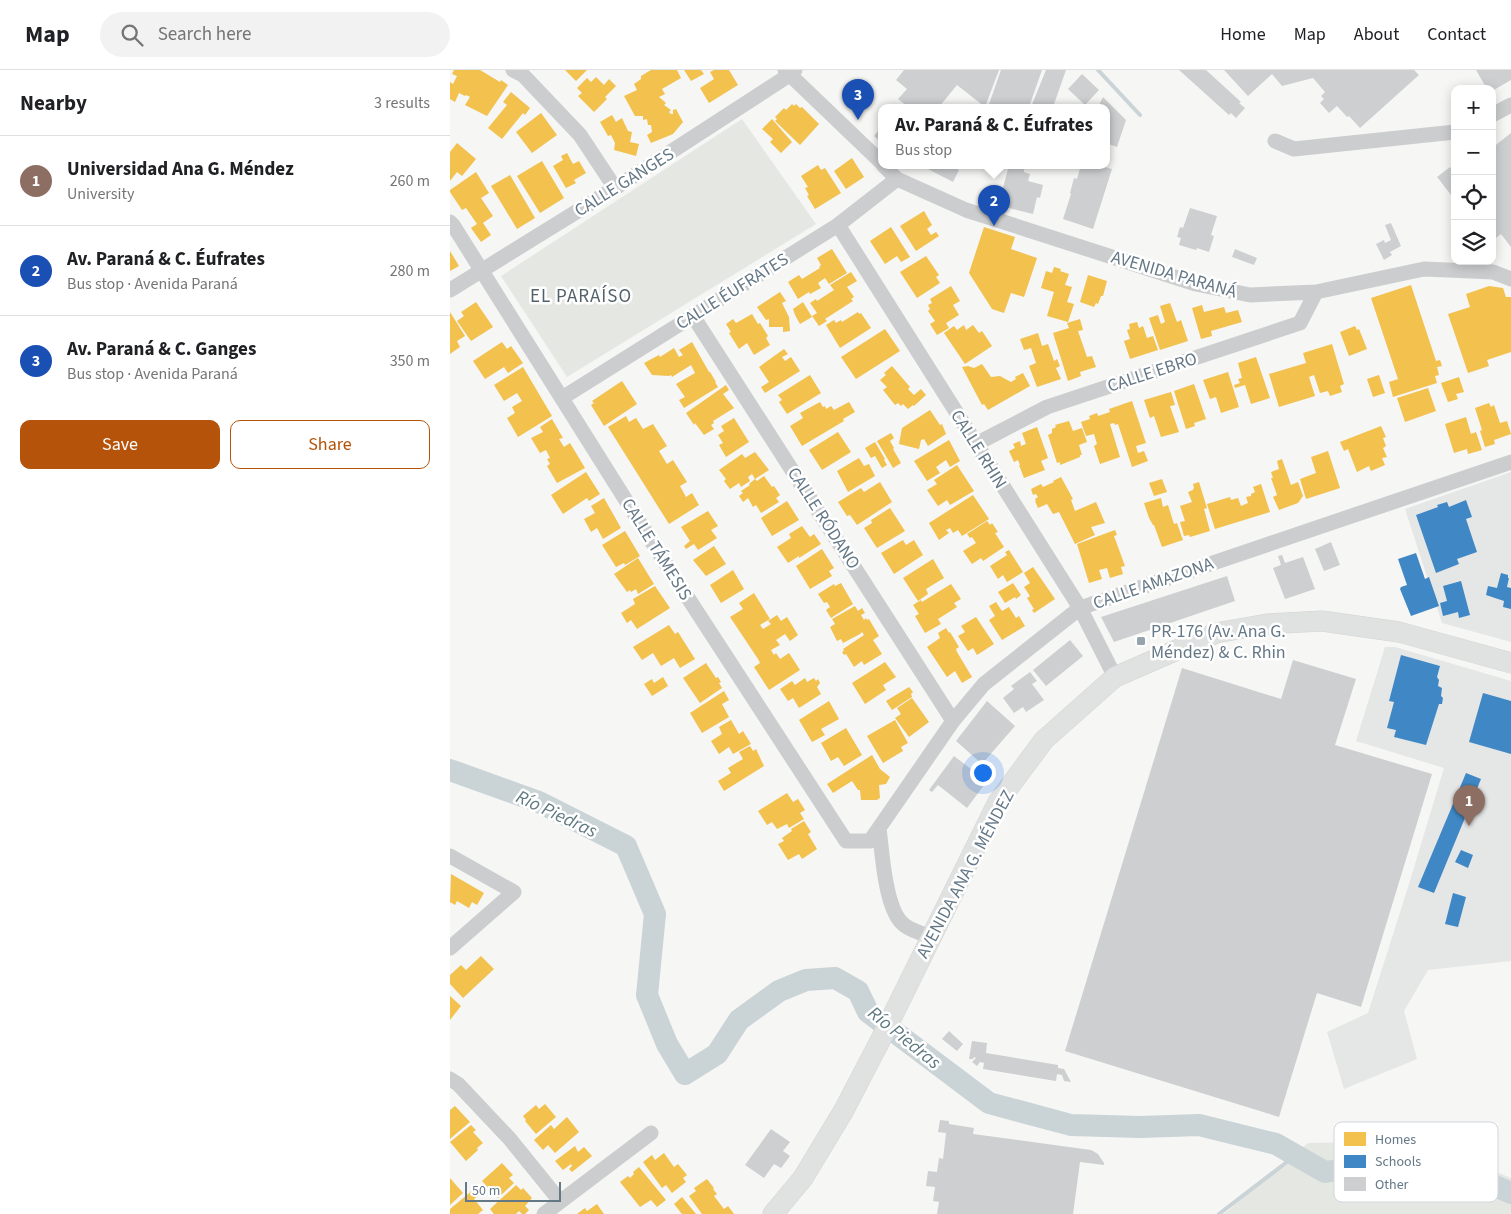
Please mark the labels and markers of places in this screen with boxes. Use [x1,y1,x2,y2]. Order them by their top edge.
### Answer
pin: 3 [842,79,874,120]
pin: 2 [978,185,1010,226]
place label: PR-176 (Av. Ana G. Méndez) & C. Rhin [1151,619,1286,665]
marker: PR-176 (Av. Ana G. Méndez) & C. Rhin [1135,635,1147,647]
pin: 1 [1453,785,1485,826]

